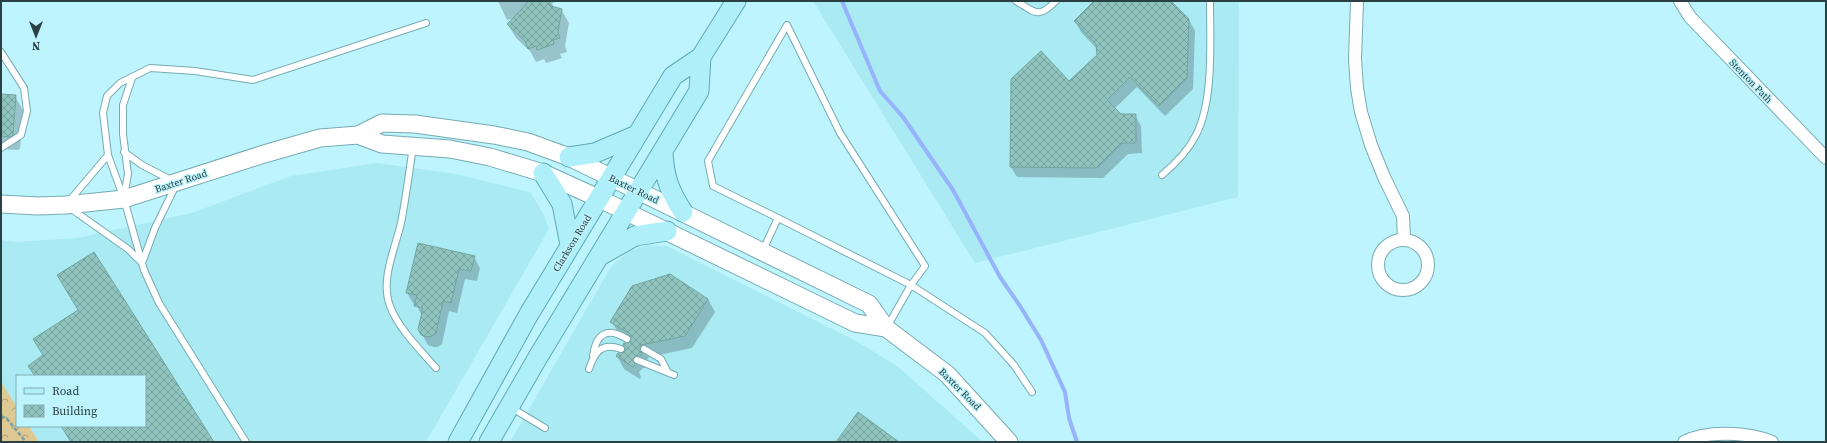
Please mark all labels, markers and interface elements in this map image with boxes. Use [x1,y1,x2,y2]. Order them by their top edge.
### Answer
north arrow [16,16,56,56]
text: N [32,38,40,53]
street label: Stenton Path [1727,56,1775,106]
street label: Baxter Road [153,166,209,196]
street label: Baxter Road [607,171,662,207]
street label: Clarkson Road [550,212,594,274]
street label: Baxter Road [936,365,984,413]
legend [16,375,146,427]
text: Road [52,383,79,399]
text: Building [52,403,97,419]

